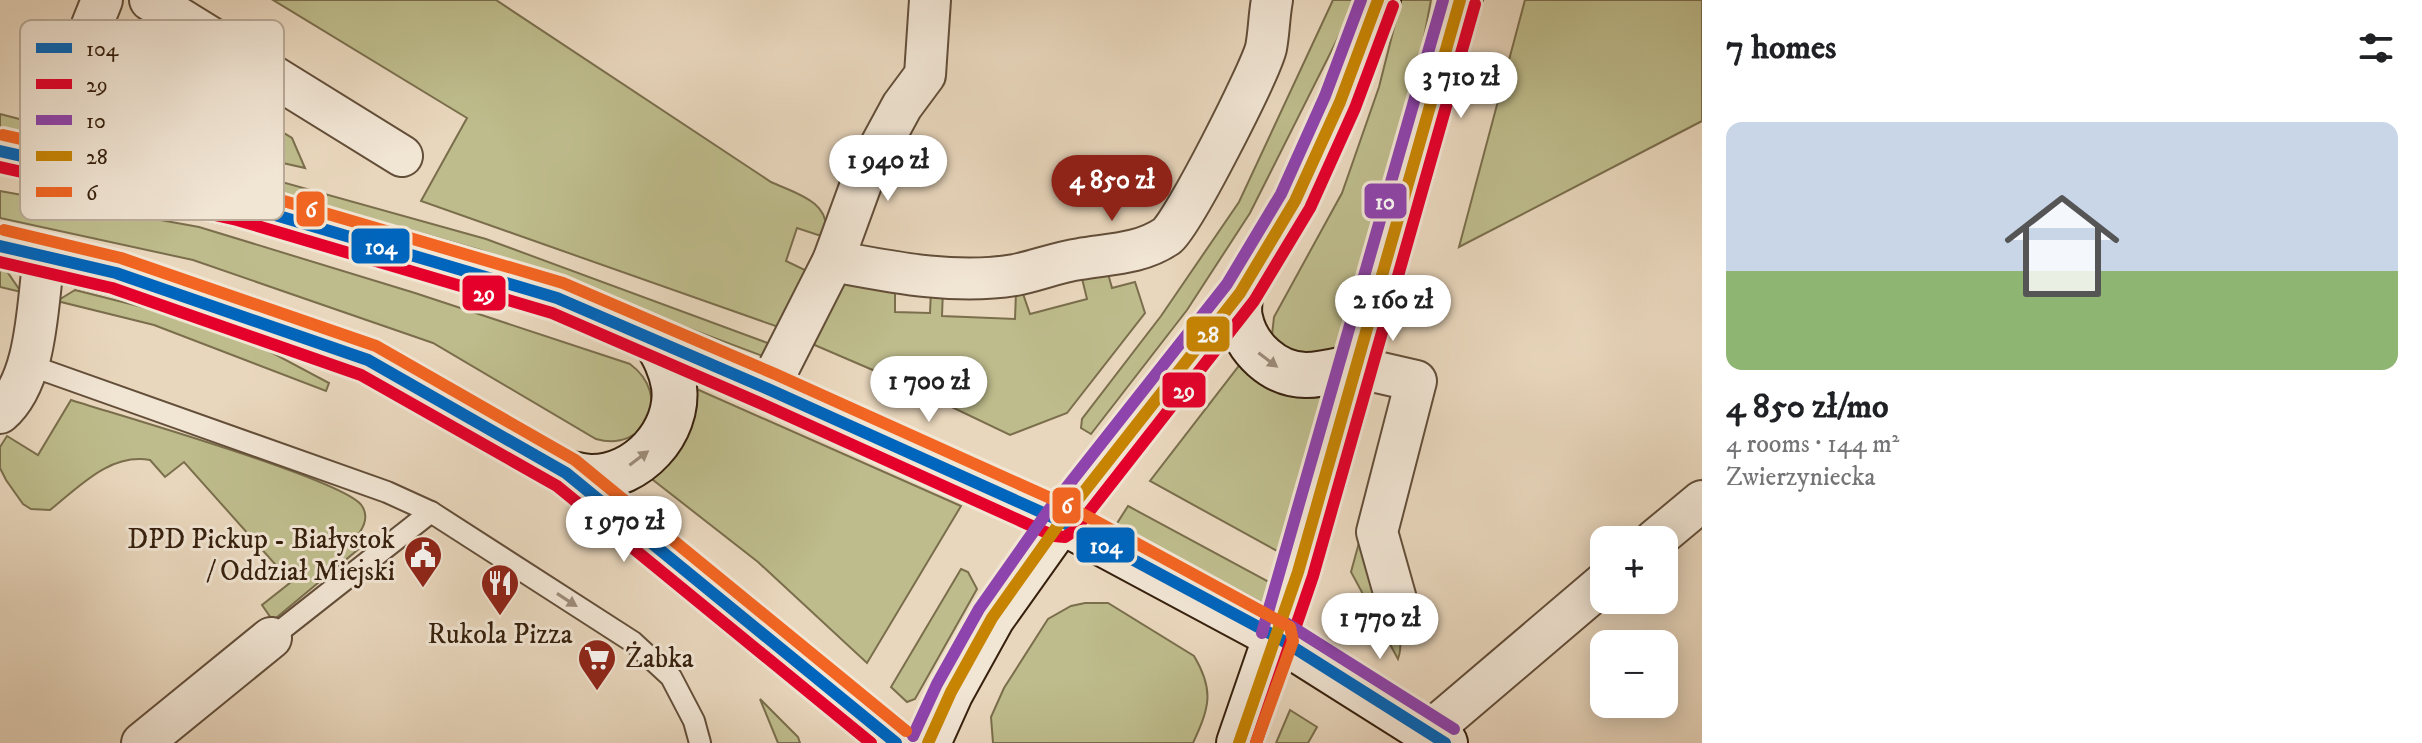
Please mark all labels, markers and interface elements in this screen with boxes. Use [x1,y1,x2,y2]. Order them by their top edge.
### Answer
legend [20,20,284,220]
icon: filters [2354,26,2398,70]
text: 7 homes [1726,27,1836,69]
text: 104 [86,36,120,63]
pin: 3 710 zł [1378,52,1544,120]
text: 3 710 zł [1422,61,1500,94]
text: 29 [86,72,108,99]
text: 10 [86,108,106,135]
pin: 1 940 zł [805,135,971,203]
text: 28 [86,144,108,171]
text: 1 940 zł [847,144,929,177]
pin: 4 850 zł [1029,155,1195,223]
text: 4 850 zł [1069,164,1155,197]
icon: home [1990,174,2134,318]
text: 6 [86,180,99,207]
line badge: 10 [1363,182,1408,220]
text: 10 [1375,189,1395,216]
line badge: 6 [295,190,326,228]
text: 6 [305,197,318,224]
line badge: 104 [350,227,411,265]
text: 104 [365,234,399,261]
line badge: 29 [461,274,507,312]
pin: 2 160 zł [1310,275,1476,343]
text: 29 [473,281,495,308]
text: 2 160 zł [1353,284,1433,317]
line badge: 28 [1185,315,1231,353]
text: 28 [1197,322,1219,349]
one-way arrow [1258,352,1278,368]
pin: 1 700 zł [846,356,1012,424]
text: 1 700 zł [888,365,970,398]
line badge: 29 [1161,371,1207,409]
text: 29 [1173,378,1195,405]
text: 4 850 zł/mo [1726,386,1889,428]
text: 4 rooms · 144 m² [1726,428,1899,461]
one-way arrow [629,451,649,467]
text: Zwierzyniecka [1726,461,1876,494]
line badge: 6 [1051,486,1082,525]
text: 6 [1061,493,1074,520]
pin: 1 970 zł [541,496,707,564]
text: 1 970 zł [584,505,664,538]
place label: DPD Pickup - Białystok / Oddział Miejski [127,522,395,589]
line badge: 104 [1075,526,1136,564]
map controls [1590,526,1678,718]
button: + [1590,526,1678,614]
text: 104 [1090,533,1124,560]
public building icon: DPD Pickup - Białystok / Oddział Miejski [402,534,444,589]
restaurant icon: Rukola Pizza [479,562,521,617]
one-way arrow [556,592,578,606]
pin: 1 770 zł [1297,593,1463,661]
text: 1 770 zł [1339,602,1421,635]
place label: Rukola Pizza [427,617,573,652]
button: − [1590,630,1678,718]
supermarket icon: Żabka [576,637,618,692]
place label: Żabka [625,641,694,676]

